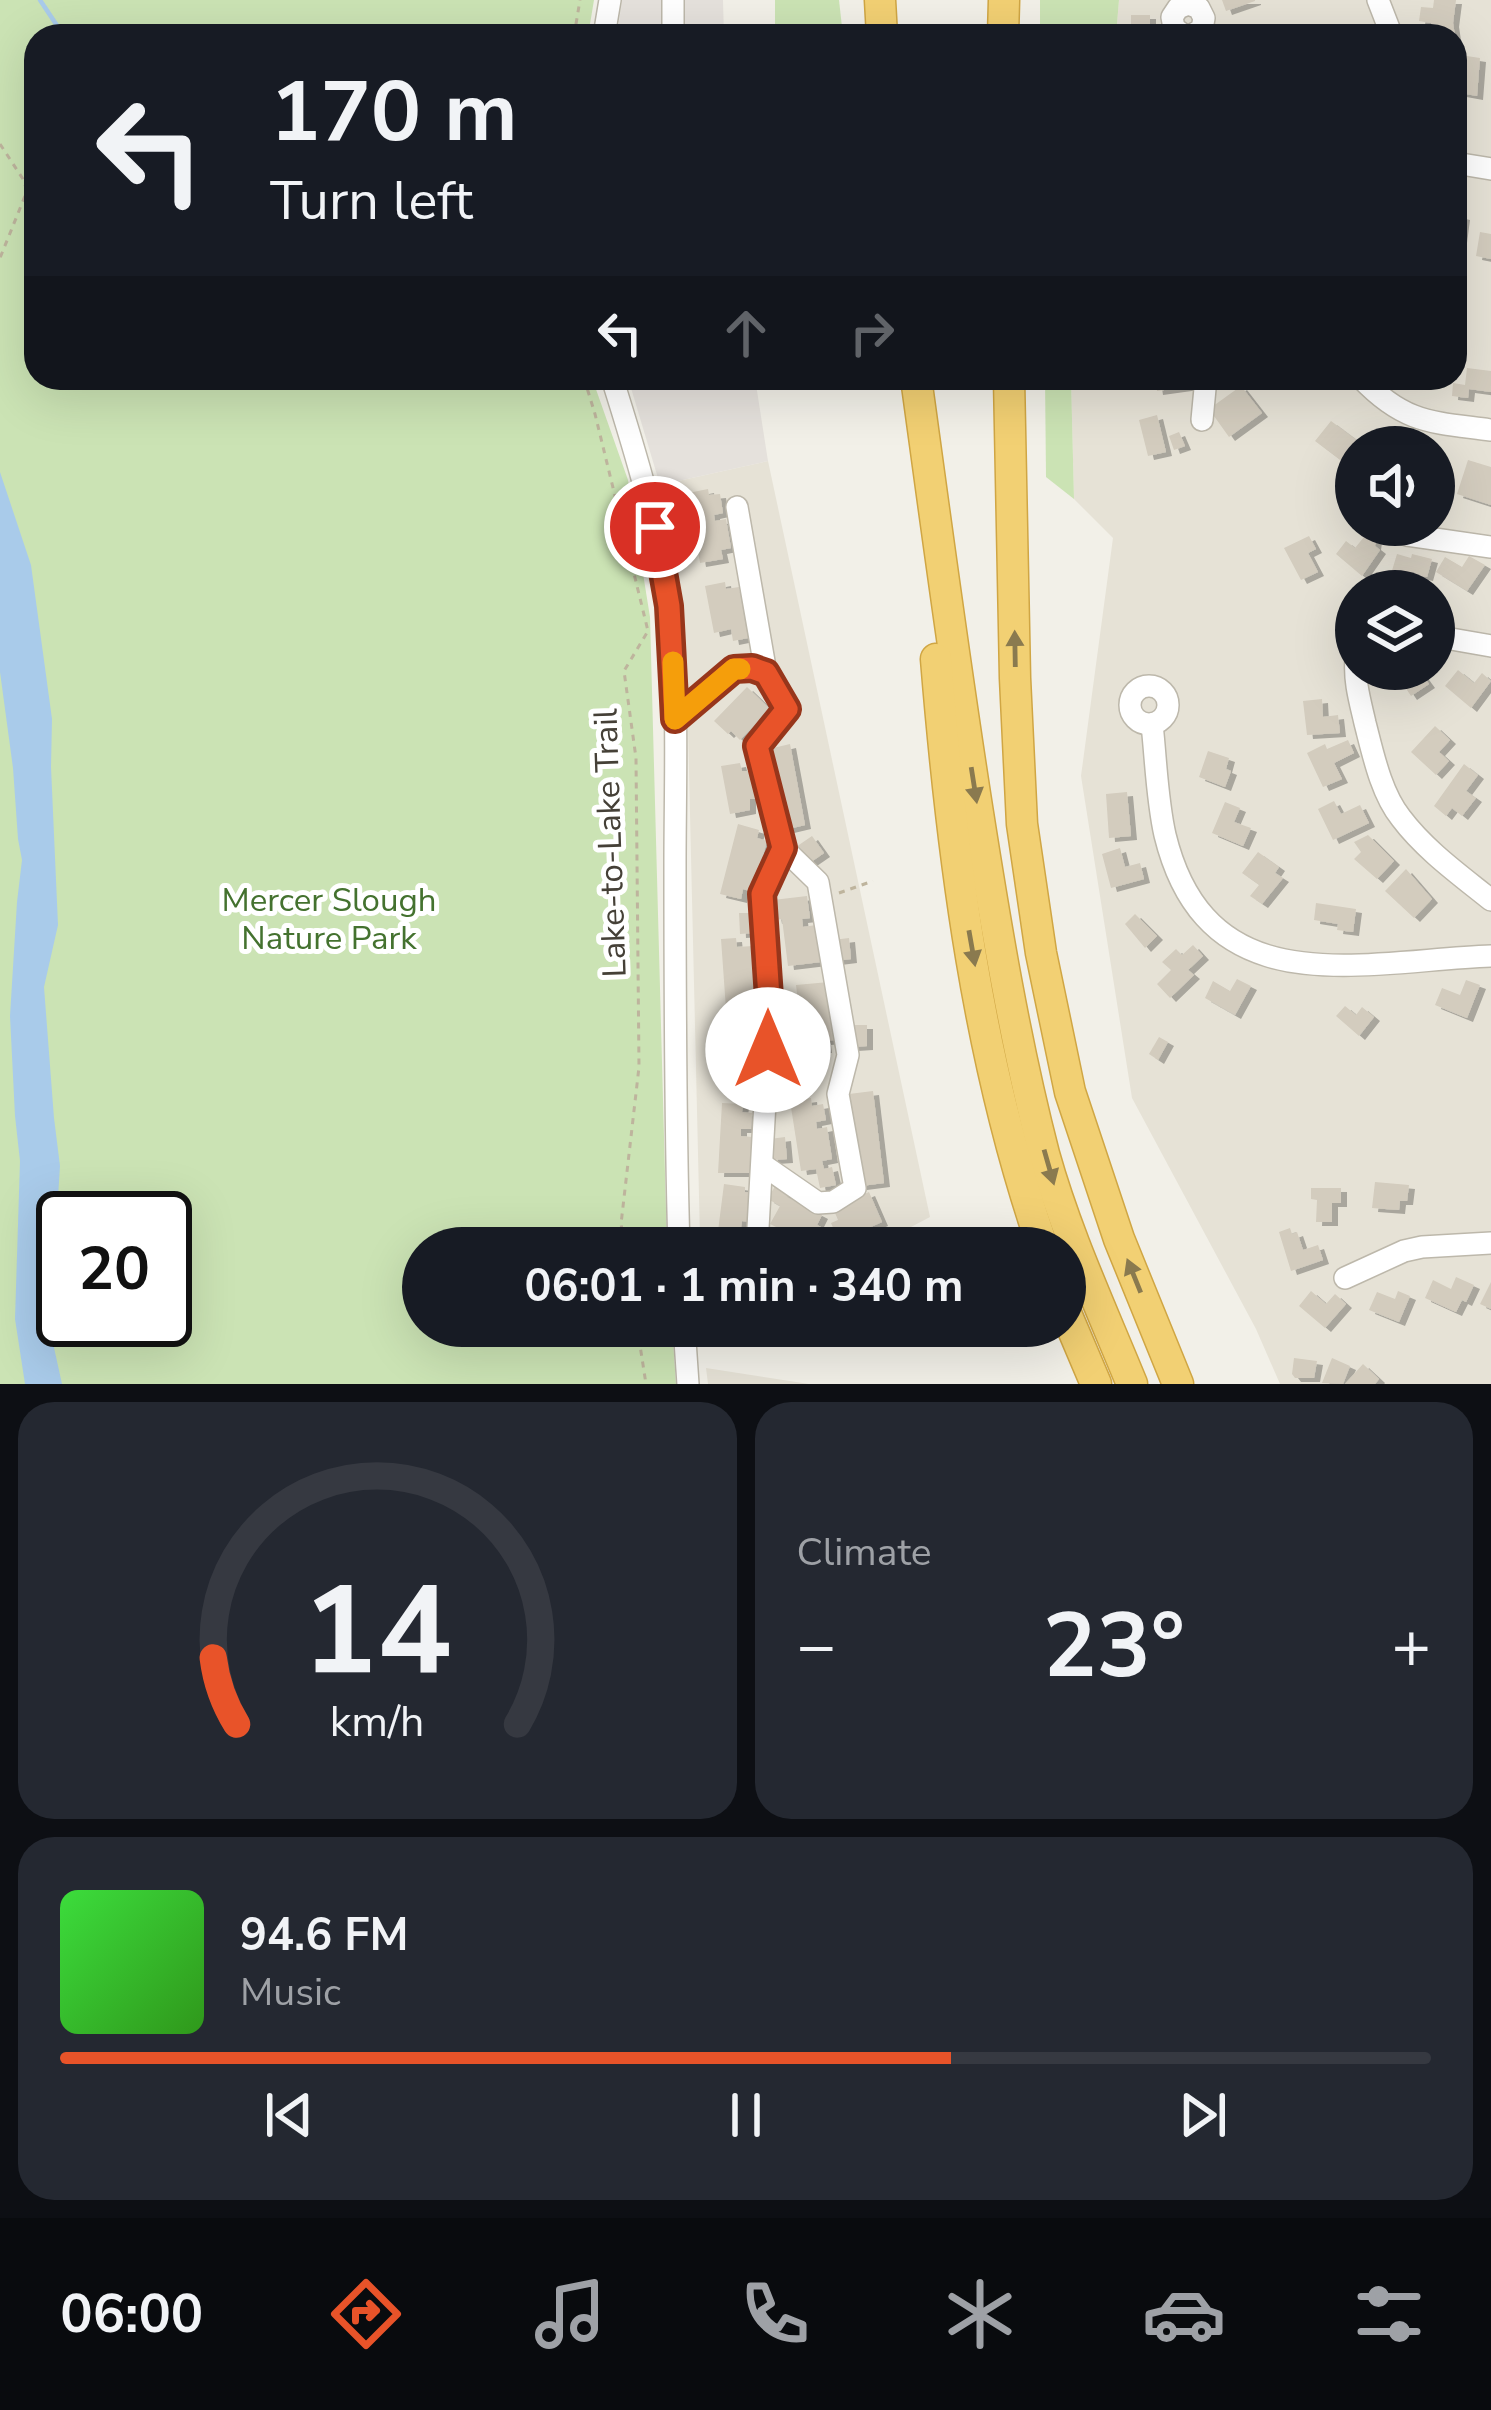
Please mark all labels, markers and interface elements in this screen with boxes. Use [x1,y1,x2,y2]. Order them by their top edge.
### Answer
text: 170 m [270,55,518,170]
icon: left [72,72,228,228]
text: Turn left [270,164,473,238]
icon: left [587,300,653,366]
icon: ahead [713,300,779,366]
icon: right [839,300,905,366]
map controls [1335,426,1455,690]
button: sound [1335,426,1455,546]
pin [604,476,706,578]
icon: arrive [622,494,688,560]
button: layers [1335,570,1455,690]
one-way arrow [1005,629,1024,667]
street label: Lake-to-Lake Trail [583,707,638,978]
one-way arrow [964,767,983,804]
park label: Mercer Slough Nature Park [221,878,437,961]
one-way arrow [963,929,981,967]
position arrow [705,987,831,1113]
one-way arrow [1041,1149,1059,1186]
speed limit sign: 20 [36,1191,192,1347]
text: 06:01 · 1 min · 340 m [524,1256,964,1317]
one-way arrow [1124,1257,1143,1293]
text: Climate [797,1526,932,1579]
text: 14 [302,1547,452,1717]
text: 23° [1043,1585,1185,1708]
text: − [797,1601,836,1691]
text: + [1391,1601,1431,1691]
text: km/h [330,1692,425,1750]
text: 94.6 FM [240,1905,409,1966]
text: Music [240,1966,341,2019]
icon: previous [256,2082,322,2148]
icon: pause [713,2082,779,2148]
icon: next [1170,2082,1236,2148]
icon: directions [324,2272,408,2356]
icon: music [528,2272,612,2356]
icon: phone [733,2272,817,2356]
icon: climate [938,2272,1022,2356]
icon: car [1142,2272,1226,2356]
icon: filters [1347,2272,1431,2356]
text: 06:00 [60,2277,203,2351]

